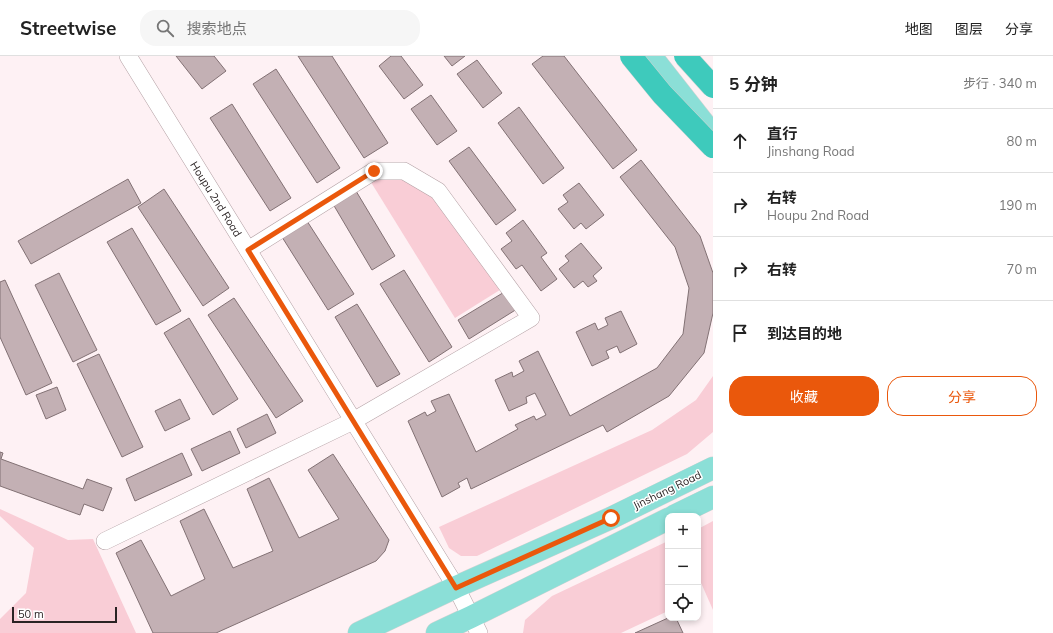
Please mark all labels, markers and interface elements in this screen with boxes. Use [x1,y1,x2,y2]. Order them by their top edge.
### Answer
search box [140,10,420,46]
text: Streetwise [20,16,116,40]
icon: search [154,17,176,39]
text: 搜索地点 [186,19,247,38]
text: 地图 [905,20,933,38]
text: 图层 [955,20,983,38]
text: 分享 [1005,20,1033,38]
text: 5 分钟 [729,73,778,94]
text: 步行 · 340 m [963,75,1037,91]
text: 直行 [767,124,797,143]
icon: ahead [729,130,751,152]
text: 80 m [1007,133,1037,149]
text: Jinshang Road [767,143,855,159]
street label: Houpu 2nd Road [187,159,245,239]
route end [365,162,383,180]
text: 右转 [767,188,797,207]
icon: right [729,194,751,216]
text: 190 m [999,197,1037,213]
text: Houpu 2nd Road [767,207,869,223]
icon: right [729,258,751,280]
text: 右转 [767,260,797,279]
text: 70 m [1007,261,1037,277]
icon: arrive [729,322,751,344]
text: 到达目的地 [767,324,842,343]
button: 收藏 [729,376,879,416]
button: 分享 [887,376,1037,416]
street label: Jinshang Road [631,467,703,513]
route start [602,509,620,527]
map controls [665,513,701,621]
button: + [665,513,701,549]
button: − [665,549,701,585]
button: locate [665,585,701,621]
scale bar [12,605,117,624]
text: 50 m [18,607,44,621]

